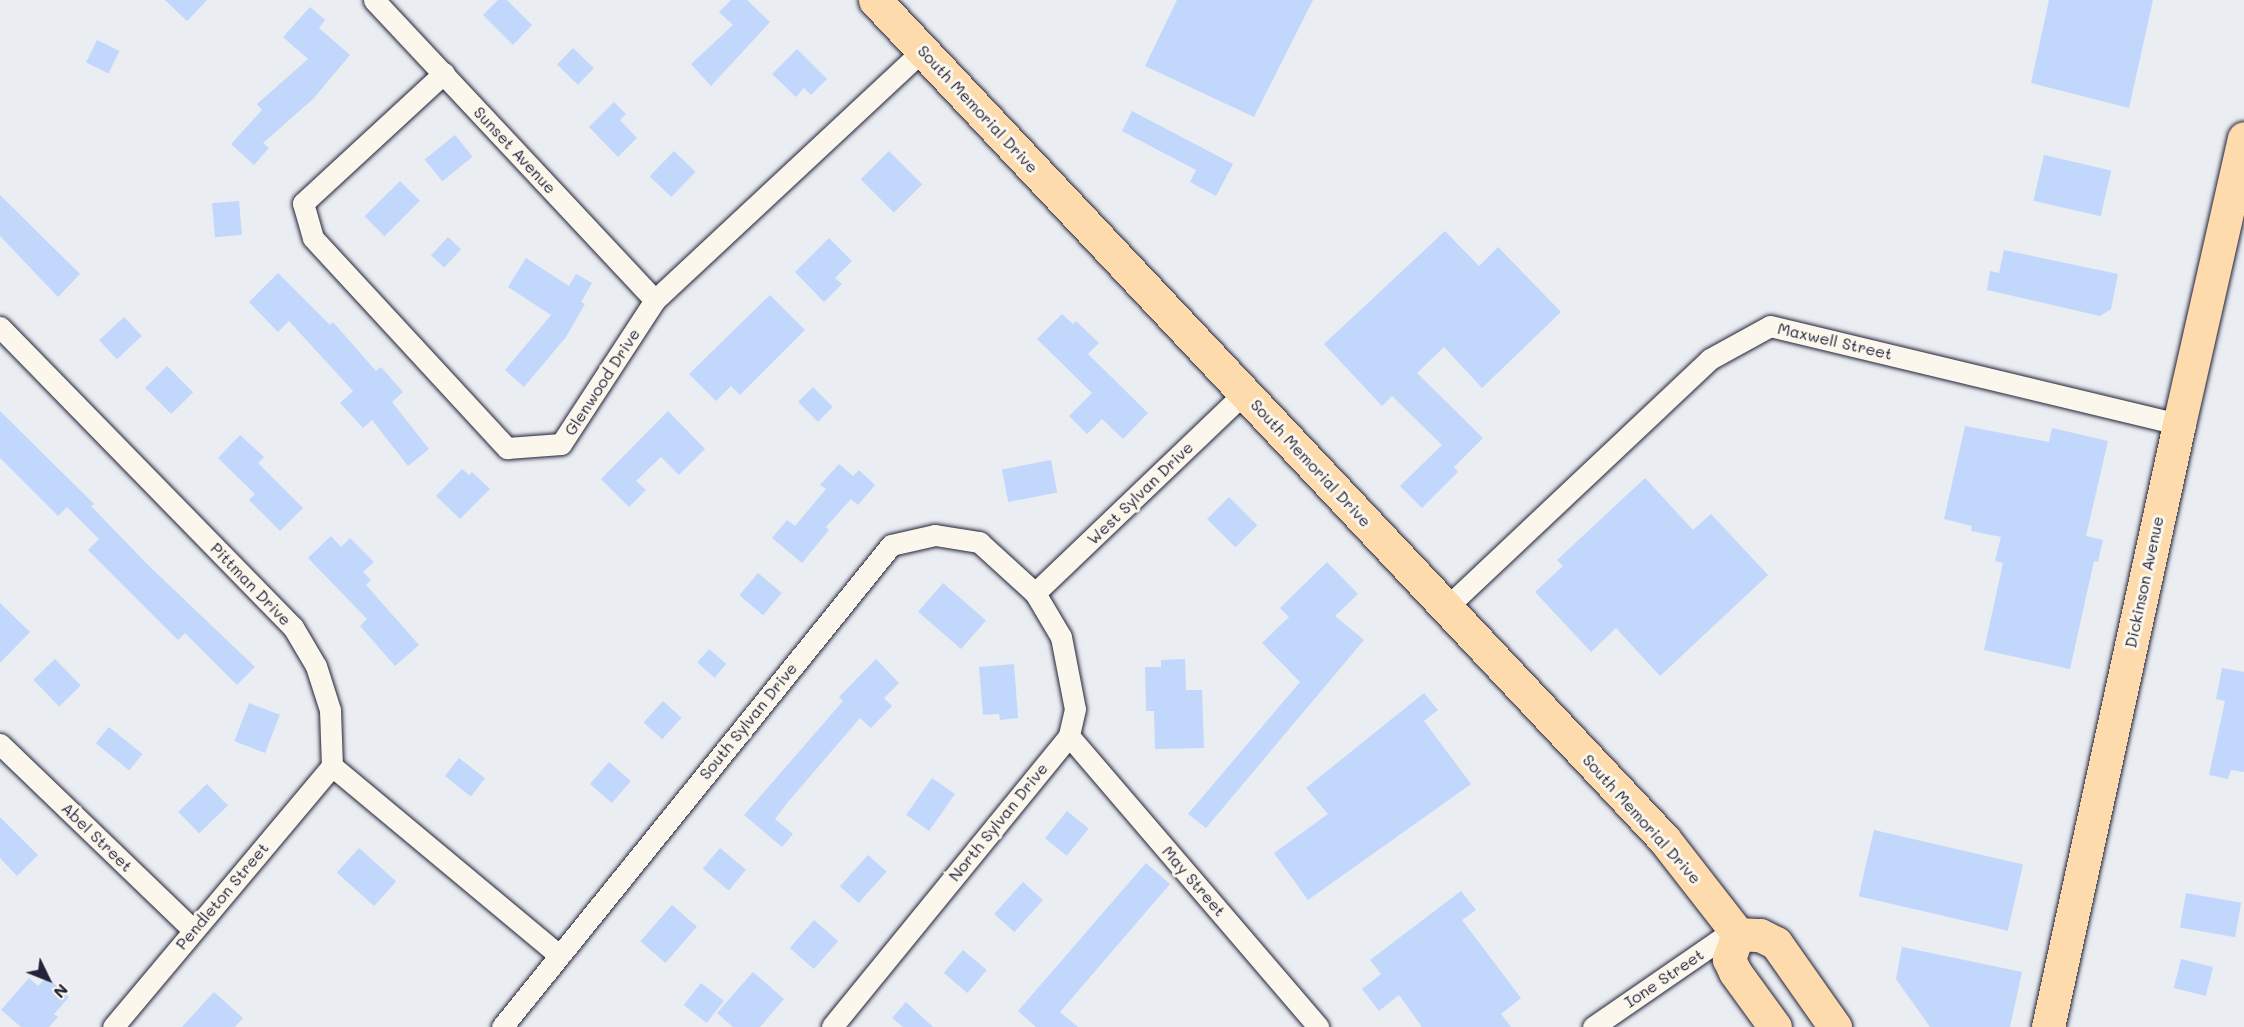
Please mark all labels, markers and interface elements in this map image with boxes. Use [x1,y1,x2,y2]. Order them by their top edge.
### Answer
street label: South Memorial Drive [914,41,1042,177]
street label: Sunset Avenue [470,103,560,197]
street label: Maxwell Street [1776,318,1894,364]
street label: Glenwood Drive [560,325,644,439]
street label: South Memorial Drive [1247,395,1375,531]
street label: West Sylvan Drive [1083,437,1197,549]
street label: Dickinson Avenue [2121,514,2167,650]
street label: Pittman Drive [207,539,295,629]
street label: South Sylvan Drive [695,659,801,783]
street label: South Memorial Drive [1579,750,1705,888]
street label: North Sylvan Drive [944,759,1052,885]
street label: Abel Street [58,798,136,876]
street label: Pendleton Street [172,838,272,954]
street label: May Street [1158,842,1230,920]
street label: Ione Street [1621,945,1707,1011]
north arrow [18,949,78,1009]
text: N [50,980,73,1003]

